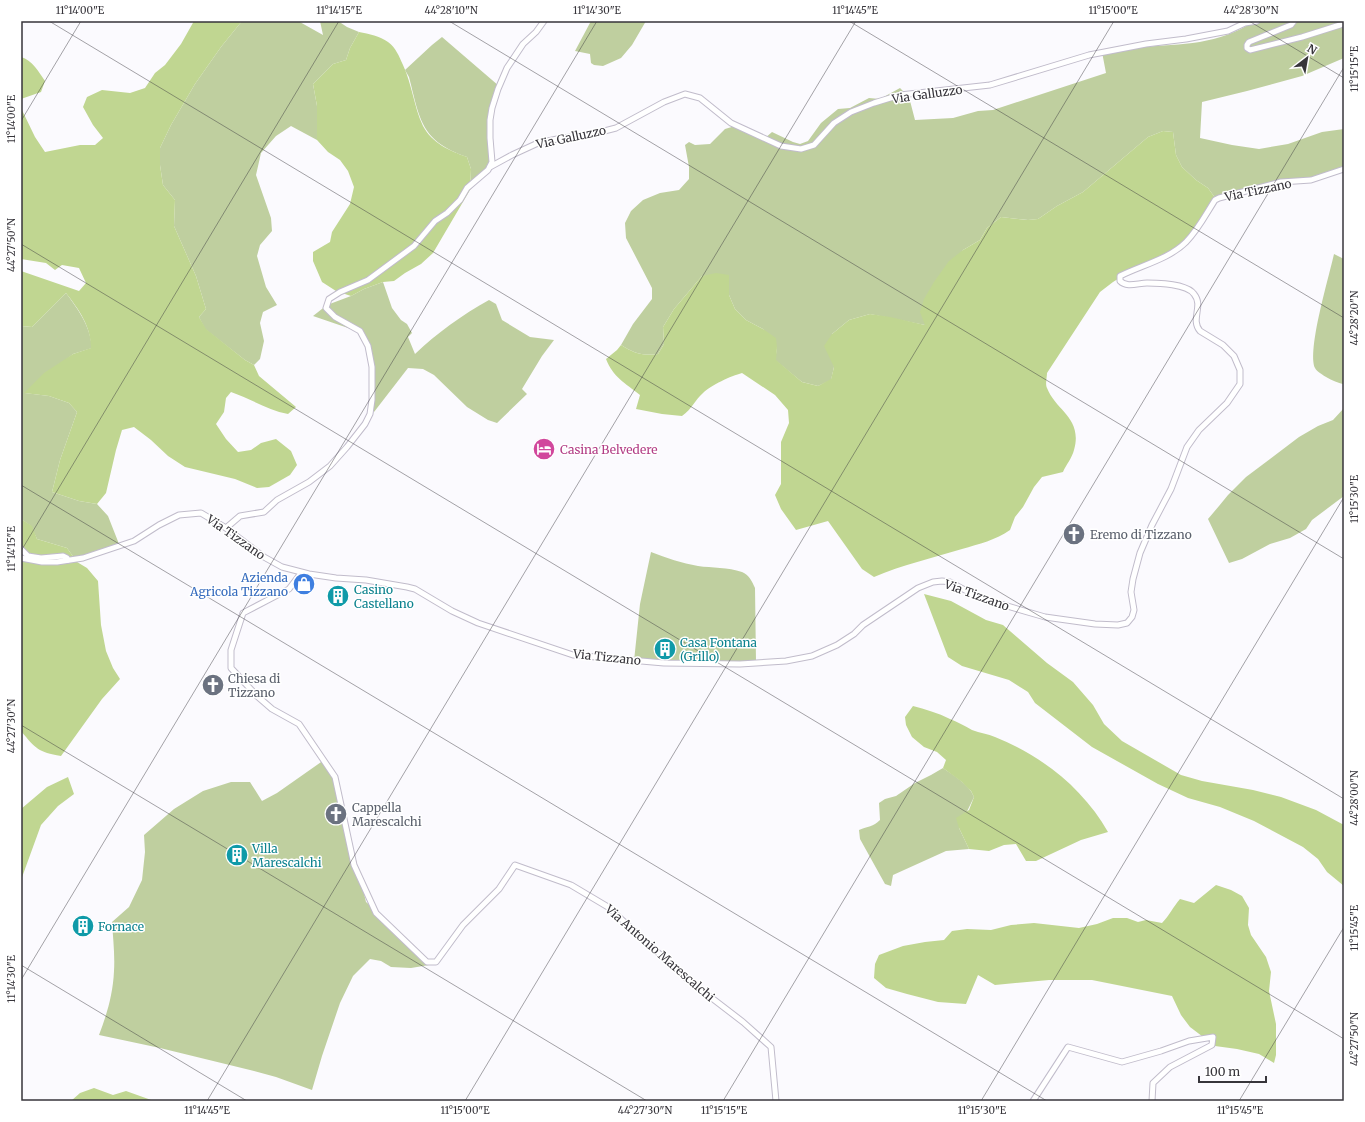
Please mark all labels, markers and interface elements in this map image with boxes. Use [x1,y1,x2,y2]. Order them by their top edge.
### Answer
text: 11°14'00"E [56,4,105,17]
text: 11°14'15"E [316,4,362,17]
text: 44°28'10"N [424,4,478,17]
text: 11°14'30"E [573,4,622,17]
text: 11°14'45"E [832,4,878,17]
text: 11°15'00"E [1088,4,1138,17]
text: 44°28'30"N [1224,4,1279,17]
north arrow [1287,38,1327,78]
text: N [1305,41,1320,58]
text: 11°15'15"E [1348,45,1361,92]
street label: Via Galluzzo [890,82,963,107]
text: 11°14'00"E [5,94,18,143]
street label: Via Galluzzo [534,122,607,152]
street label: Via Tizzano [1222,176,1293,205]
text: 44°27'50"N [5,218,18,272]
text: 44°28'20"N [1348,290,1361,345]
hotel icon: Casina Belvedere [531,436,557,462]
place label: Casina Belvedere [560,442,658,457]
text: 11°15'30"E [1348,474,1361,523]
street label: Via Tizzano [203,511,268,563]
church icon: Eremo di Tizzano [1061,521,1087,547]
text: 11°14'15"E [5,526,18,572]
place label: Eremo di Tizzano [1090,527,1192,542]
place label: Azienda Agricola Tizzano [189,570,289,599]
shop icon: Azienda Agricola Tizzano [291,571,317,597]
street label: Via Tizzano [942,576,1012,614]
place label: Casino Castellano [354,582,414,611]
building icon: Casino Castellano [325,583,351,609]
place label: Casa Fontana (Grillo) [680,635,758,664]
building icon: Casa Fontana (Grillo) [652,636,678,662]
street label: Via Tizzano [571,646,642,668]
place label: Chiesa di Tizzano [228,671,281,700]
church icon: Chiesa di Tizzano [200,672,226,698]
text: 44°27'30"N [5,699,18,753]
text: 44°28'00"N [1348,770,1361,826]
place label: Cappella Marescalchi [352,800,422,829]
church icon: Cappella Marescalchi [323,801,349,827]
place label: Villa Marescalchi [251,841,322,870]
building icon: Villa Marescalchi [224,842,250,868]
street label: Via Antonio Marescalchi [602,901,718,1005]
text: 11°15'45"E [1348,904,1361,951]
building icon: Fornace [70,913,96,939]
place label: Fornace [98,919,144,934]
text: 11°14'30"E [5,954,18,1003]
text: 44°27'50"N [1348,1012,1361,1066]
scale bar [1199,1058,1266,1084]
text: 100 m [1205,1064,1240,1079]
text: 11°14'45"E [184,1104,230,1117]
text: 11°15'00"E [440,1104,490,1117]
text: 44°27'30"N [618,1104,672,1117]
text: 11°15'15"E [701,1104,748,1117]
text: 11°15'30"E [958,1104,1007,1117]
text: 11°15'45"E [1217,1104,1264,1117]

